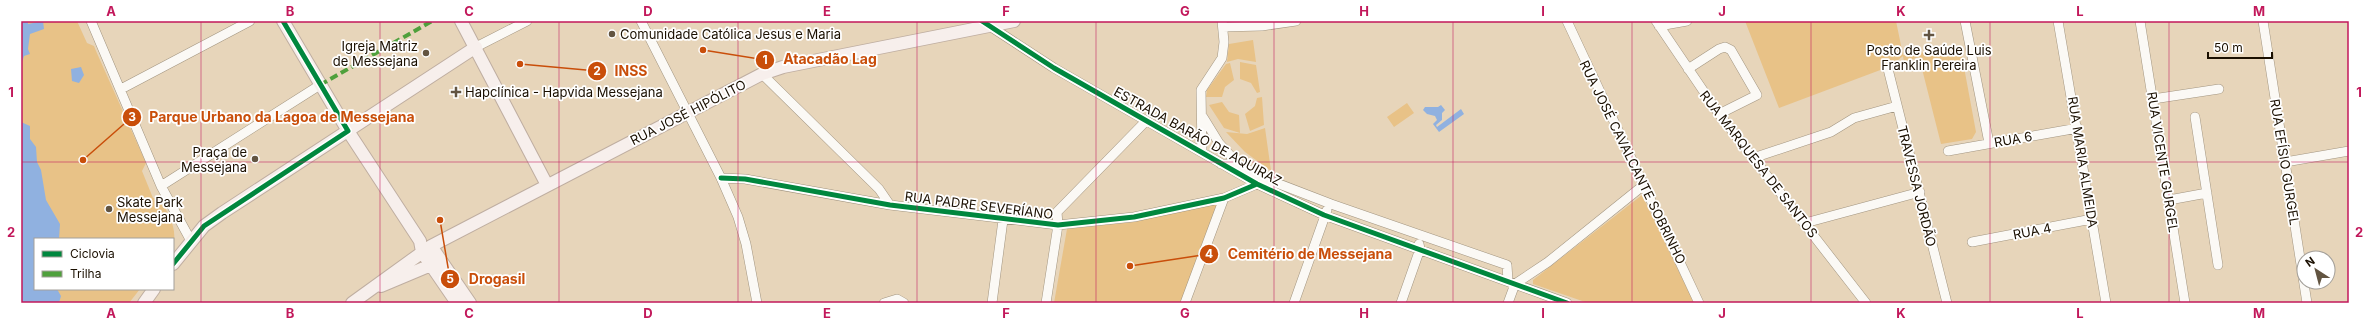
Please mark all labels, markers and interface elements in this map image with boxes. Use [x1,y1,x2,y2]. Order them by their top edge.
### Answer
text: A [106,3,116,19]
text: B [286,3,295,19]
text: C [464,3,474,19]
text: D [643,3,653,19]
text: E [823,3,831,19]
text: F [1002,3,1010,19]
text: G [1180,3,1190,19]
text: H [1359,3,1369,19]
text: I [1541,3,1545,19]
text: J [1718,3,1726,19]
text: K [1896,3,1906,19]
text: L [2076,3,2084,19]
text: M [2253,3,2265,19]
place label: Comunidade Católica Jesus e Maria [620,26,841,42]
marker: Comunidade Católica Jesus e Maria [607,29,617,39]
marker: Posto de Saúde Luis Franklin Pereira [1923,29,1935,41]
scale bar [2208,34,2272,60]
place label: Igreja Matriz de Messejana [333,38,418,69]
text: 50 m [2214,40,2243,55]
place label: Posto de Saúde Luis Franklin Pereira [1866,42,1992,73]
callout: Atacadão Lag [755,47,885,73]
marker: Igreja Matriz de Messejana [421,48,431,58]
text: Atacadão Lag [783,50,877,67]
text: 1 [762,52,768,67]
street label: RUA JOSÉ CAVALCANTE SOBRINHO [1577,57,1689,267]
callout: INSS [587,58,656,84]
text: INSS [615,62,647,79]
text: 2 [593,63,601,78]
street label: RUA JOSÉ HIPÓLITO [627,76,749,148]
street label: ESTRADA BARÃO DE AQUIRAZ [1111,83,1285,189]
text: 1 [8,84,14,100]
place label: Hapclínica - Hapvida Messejana [465,84,663,100]
text: 1 [2356,84,2362,100]
marker: Hapclínica - Hapvida Messejana [450,86,462,98]
street label: RUA MARQUESA DE SANTOS [1697,87,1821,241]
street label: RUA VICENTE GURGEL [2144,90,2182,234]
street label: RUA MARIA ALMEIDA [2065,95,2101,229]
street label: RUA EFÍSIO GURGEL [2267,98,2303,226]
callout: Parque Urbano da Lagoa de Messejana [122,104,423,130]
text: Parque Urbano da Lagoa de Messejana [149,108,415,125]
text: 3 [128,109,136,124]
street label: TRAVESSA JORDÃO [1894,124,1940,248]
street label: RUA 6 [1993,128,2033,150]
place label: Praça de Messejana [181,144,247,175]
marker: Praça de Messejana [250,154,260,164]
street label: RUA PADRE SEVERÍANO [904,188,1054,222]
place label: Skate Park Messejana [117,194,183,225]
marker: Skate Park Messejana [104,204,114,214]
street label: RUA 4 [2011,219,2053,243]
text: 2 [7,224,15,240]
text: 2 [2355,224,2363,240]
legend [34,238,174,290]
callout: Cemitério de Messejana [1199,241,1400,267]
text: Cemitério de Messejana [1228,245,1392,262]
text: Ciclovia [70,246,115,261]
text: 4 [1205,246,1213,261]
north arrow [2296,250,2336,290]
text: N [2303,254,2318,270]
text: Trilha [70,266,101,281]
callout: Drogasil [440,266,533,292]
text: Drogasil [469,270,525,287]
text: 5 [446,271,454,286]
text: A [106,305,116,321]
text: B [286,305,295,321]
text: C [464,305,474,321]
text: D [643,305,653,321]
text: E [823,305,831,321]
text: F [1002,305,1010,321]
text: G [1180,305,1190,321]
text: H [1359,305,1369,321]
text: I [1541,305,1545,321]
text: J [1718,305,1726,321]
text: K [1896,305,1906,321]
text: L [2076,305,2084,321]
text: M [2253,305,2265,321]

